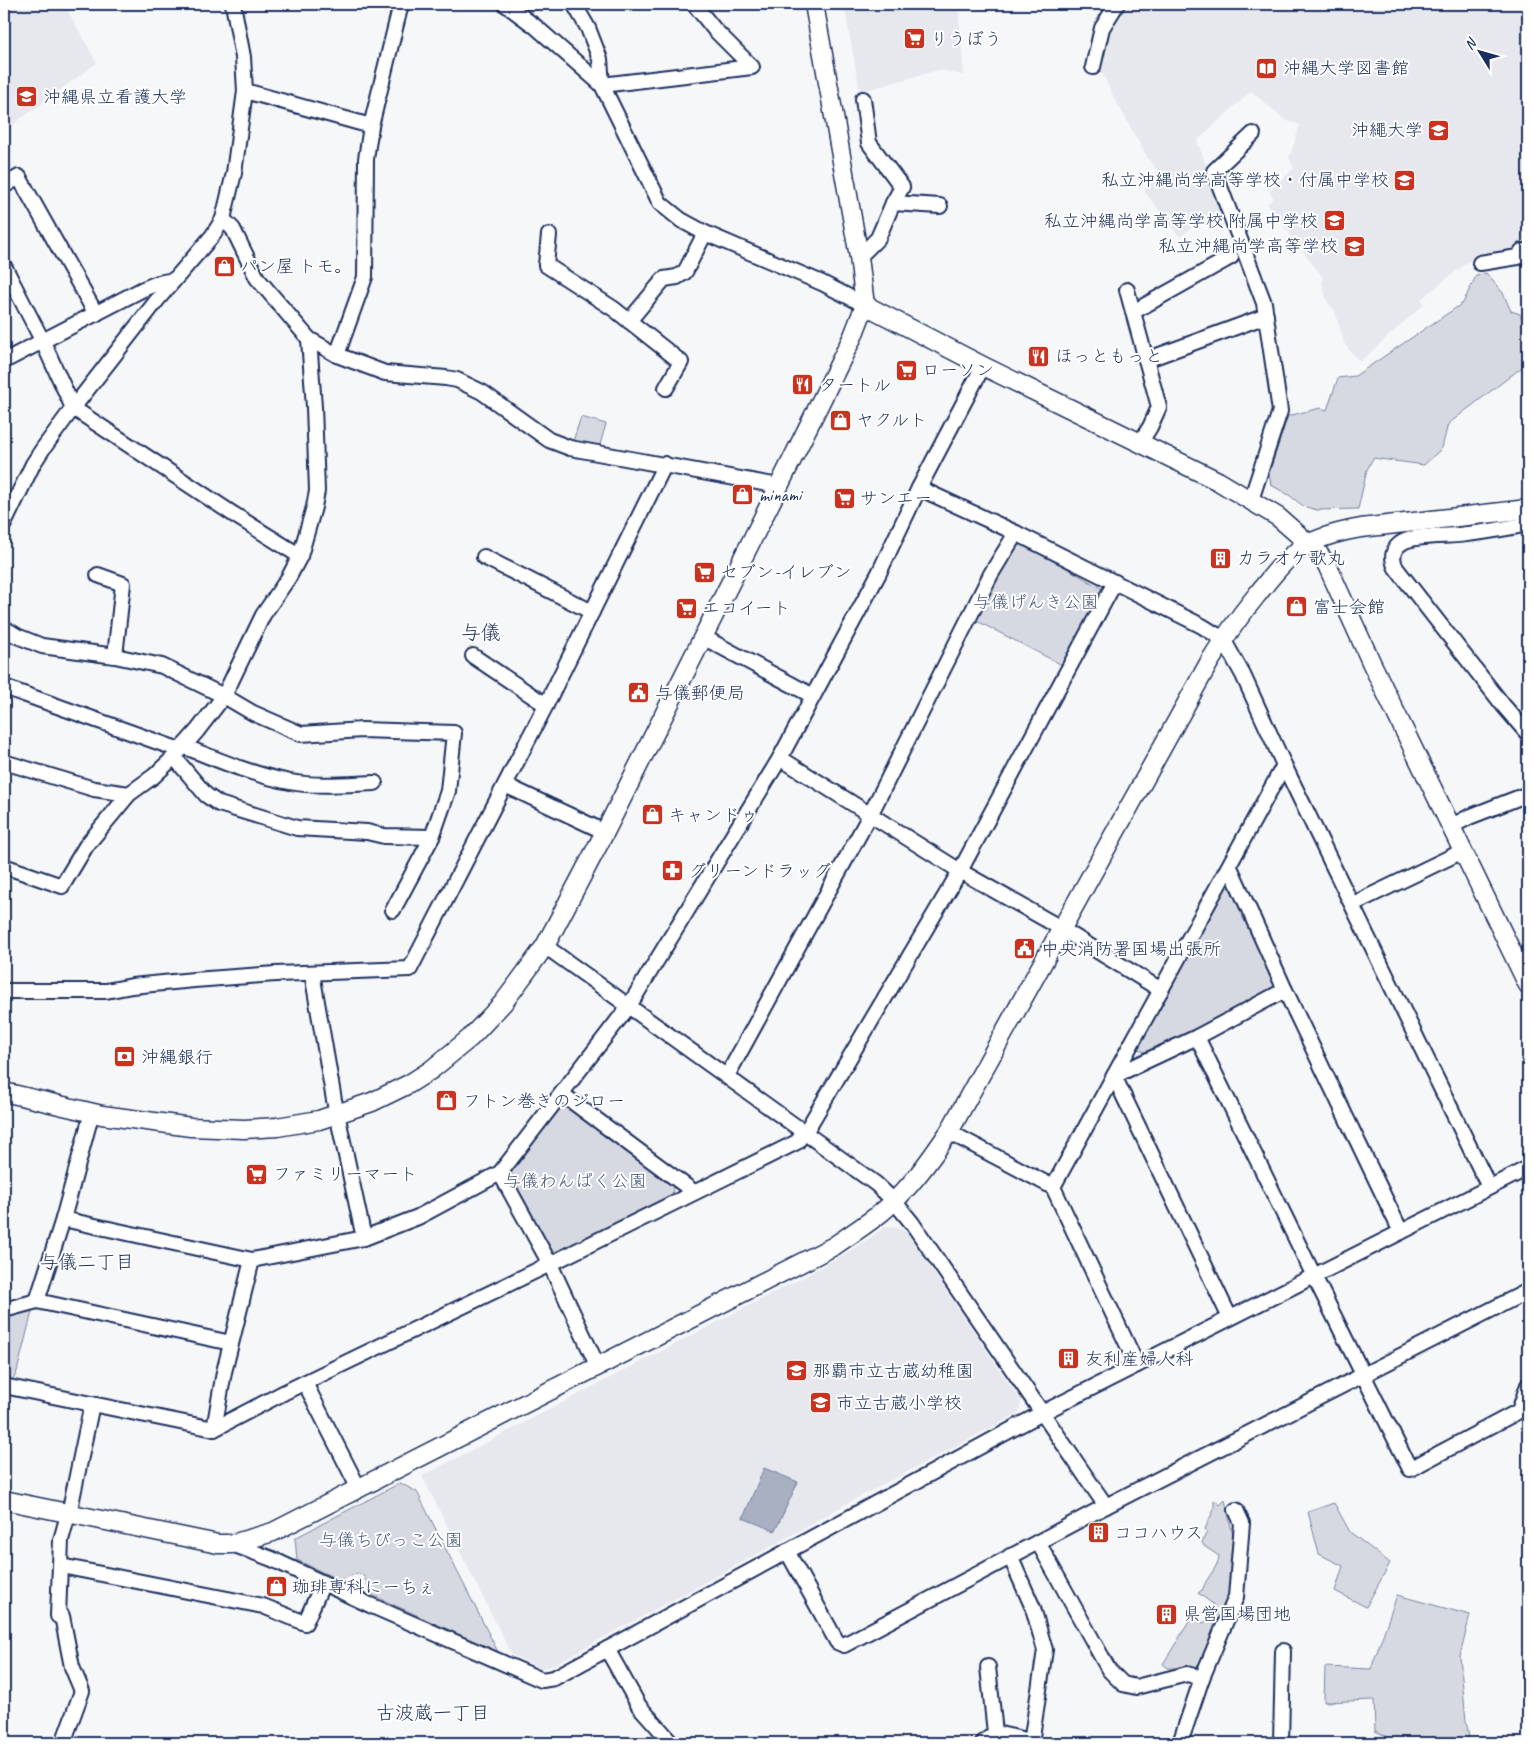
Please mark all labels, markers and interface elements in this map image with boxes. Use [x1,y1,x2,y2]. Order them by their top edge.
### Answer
supermarket icon: りうぼう [902,27,926,51]
place label: りうぼう [930,28,1002,50]
north arrow [1454,28,1504,78]
text: N [1461,34,1481,53]
library icon: 沖縄大学図書館 [1255,56,1279,80]
place label: 沖縄大学図書館 [1283,57,1409,79]
school or university icon: 沖縄県立看護大学 [15,85,39,109]
place label: 沖縄県立看護大学 [43,86,187,108]
school or university icon: 沖繩大学 [1427,118,1451,142]
place label: 沖繩大学 [1351,119,1423,141]
school or university icon: 私立沖縄尚学高等学校・付属中学校 [1393,168,1417,192]
place label: 私立沖縄尚学高等学校・付属中学校 [1101,169,1389,191]
school or university icon: 私立沖縄尚学高等学校 附属中学校 [1322,209,1346,233]
place label: 私立沖縄尚学高等学校 附属中学校 [1044,210,1318,232]
school or university icon: 私立沖縄尚学高等学校 [1342,234,1366,258]
place label: 私立沖縄尚学高等学校 [1158,235,1338,257]
shop icon: パン屋 トモ。 [212,254,236,278]
place label: パン屋 トモ。 [240,255,352,277]
restaurant icon: ほっともっと [1027,344,1051,368]
place label: ほっともっと [1055,345,1163,367]
supermarket icon: ローソン [894,358,918,382]
place label: ローソン [922,359,994,381]
restaurant icon: タートル [791,373,815,397]
place label: タートル [819,374,891,396]
shop icon: ヤクルト [828,408,852,432]
place label: ヤクルト [856,409,927,431]
shop icon: minami [731,483,755,507]
place label: minami [759,484,804,506]
supermarket icon: サンエー [832,486,856,510]
place label: サンエー [860,487,932,509]
building icon: カラオケ歌丸 [1209,546,1233,570]
place label: カラオケ歌丸 [1237,547,1345,569]
supermarket icon: セブン-イレブン [692,560,716,584]
place label: セブン-イレブン [720,561,852,583]
park label: 与儀げんき公園 [973,591,1099,613]
shop icon: 富士会館 [1285,595,1309,619]
supermarket icon: エコイート [674,596,698,620]
place label: 富士会館 [1313,596,1385,618]
place label: エコイート [702,597,791,619]
district label: 与儀 [461,620,501,645]
public building icon: 与儀郵便局 [627,681,651,705]
place label: 与儀郵便局 [655,682,745,704]
shop icon: キャンドゥ [640,803,664,827]
place label: キャンドゥ [668,804,758,826]
pharmacy icon: グリーンドラッグ [660,859,684,883]
place label: グリーンドラッグ [688,860,831,882]
public building icon: 中央消防署国場出張所 [1013,937,1037,961]
place label: 中央消防署国場出張所 [1041,938,1221,960]
bank icon: 沖縄銀行 [113,1045,137,1069]
place label: 沖縄銀行 [141,1046,213,1068]
shop icon: フトン巻きのジロー [435,1089,459,1113]
place label: フトン巻きのジロー [463,1090,625,1112]
supermarket icon: ファミリーマート [245,1162,269,1186]
place label: ファミリーマート [273,1163,417,1185]
park label: 与儀わんぱく公園 [503,1170,647,1192]
district label: 与儀二丁目 [39,1250,135,1274]
building icon: 友利産婦人科 [1057,1347,1081,1371]
place label: 友利産婦人科 [1085,1348,1193,1370]
school or university icon: 那覇市立古蔵幼稚園 [784,1359,808,1383]
place label: 那覇市立古蔵幼稚園 [812,1360,974,1382]
school or university icon: 市立古蔵小学校 [808,1391,832,1415]
place label: 市立古蔵小学校 [836,1392,962,1414]
building icon: ココハウス [1086,1521,1110,1545]
place label: ココハウス [1114,1522,1203,1544]
park label: 与儀ちびっこ公園 [319,1529,463,1551]
shop icon: 珈琲専科にーちぇ [264,1575,288,1599]
place label: 珈琲専科にーちぇ [292,1576,436,1598]
building icon: 県営国場団地 [1155,1602,1179,1626]
place label: 県営国場団地 [1183,1603,1291,1625]
district label: 古波蔵一丁目 [376,1701,490,1725]

